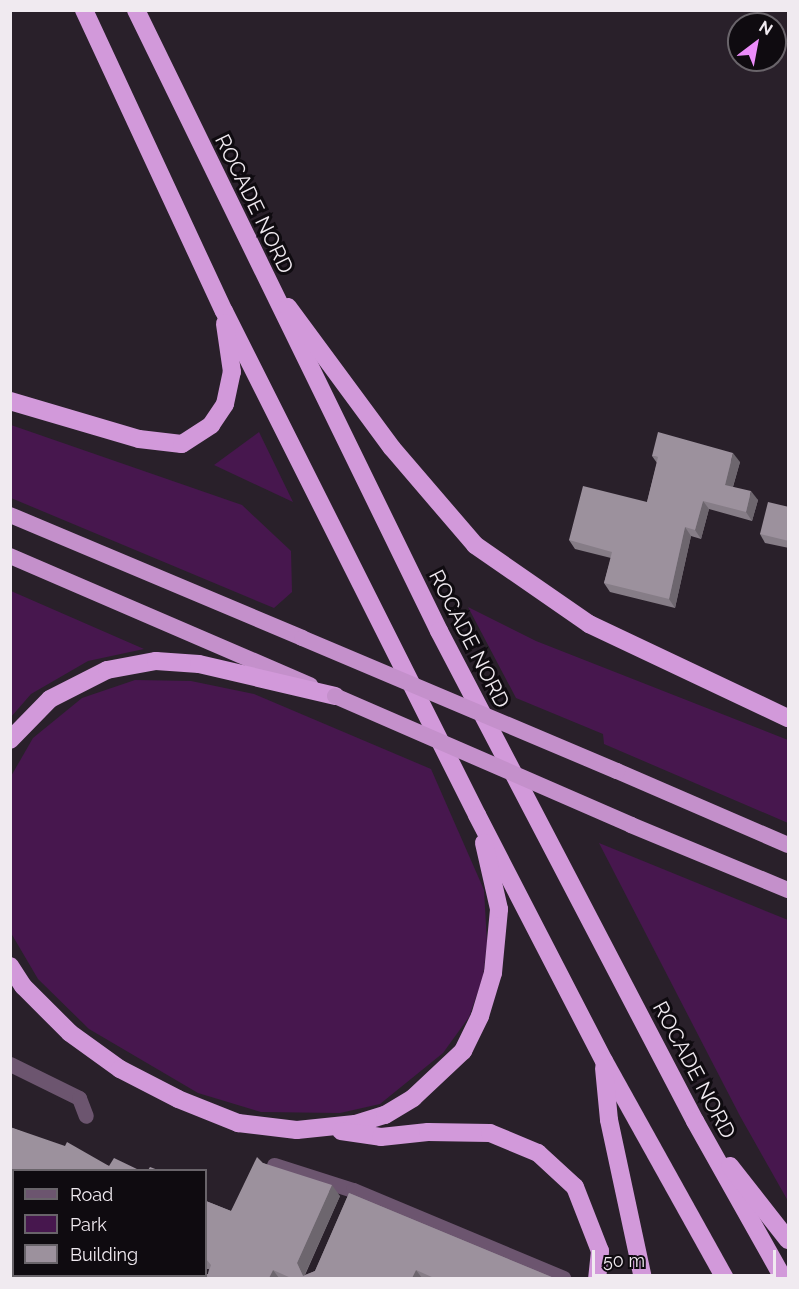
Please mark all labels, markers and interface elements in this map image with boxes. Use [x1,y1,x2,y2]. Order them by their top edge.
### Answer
north arrow [727,12,787,72]
text: N [756,17,776,39]
street label: ROCADE NORD [209,130,299,278]
street label: ROCADE NORD [423,566,515,712]
street label: ROCADE NORD [647,997,741,1143]
legend [12,1169,207,1277]
text: Road [70,1184,113,1205]
text: Park [70,1214,107,1235]
scale bar [595,1238,780,1276]
text: Building [70,1244,138,1265]
text: 50 m [603,1250,645,1271]

